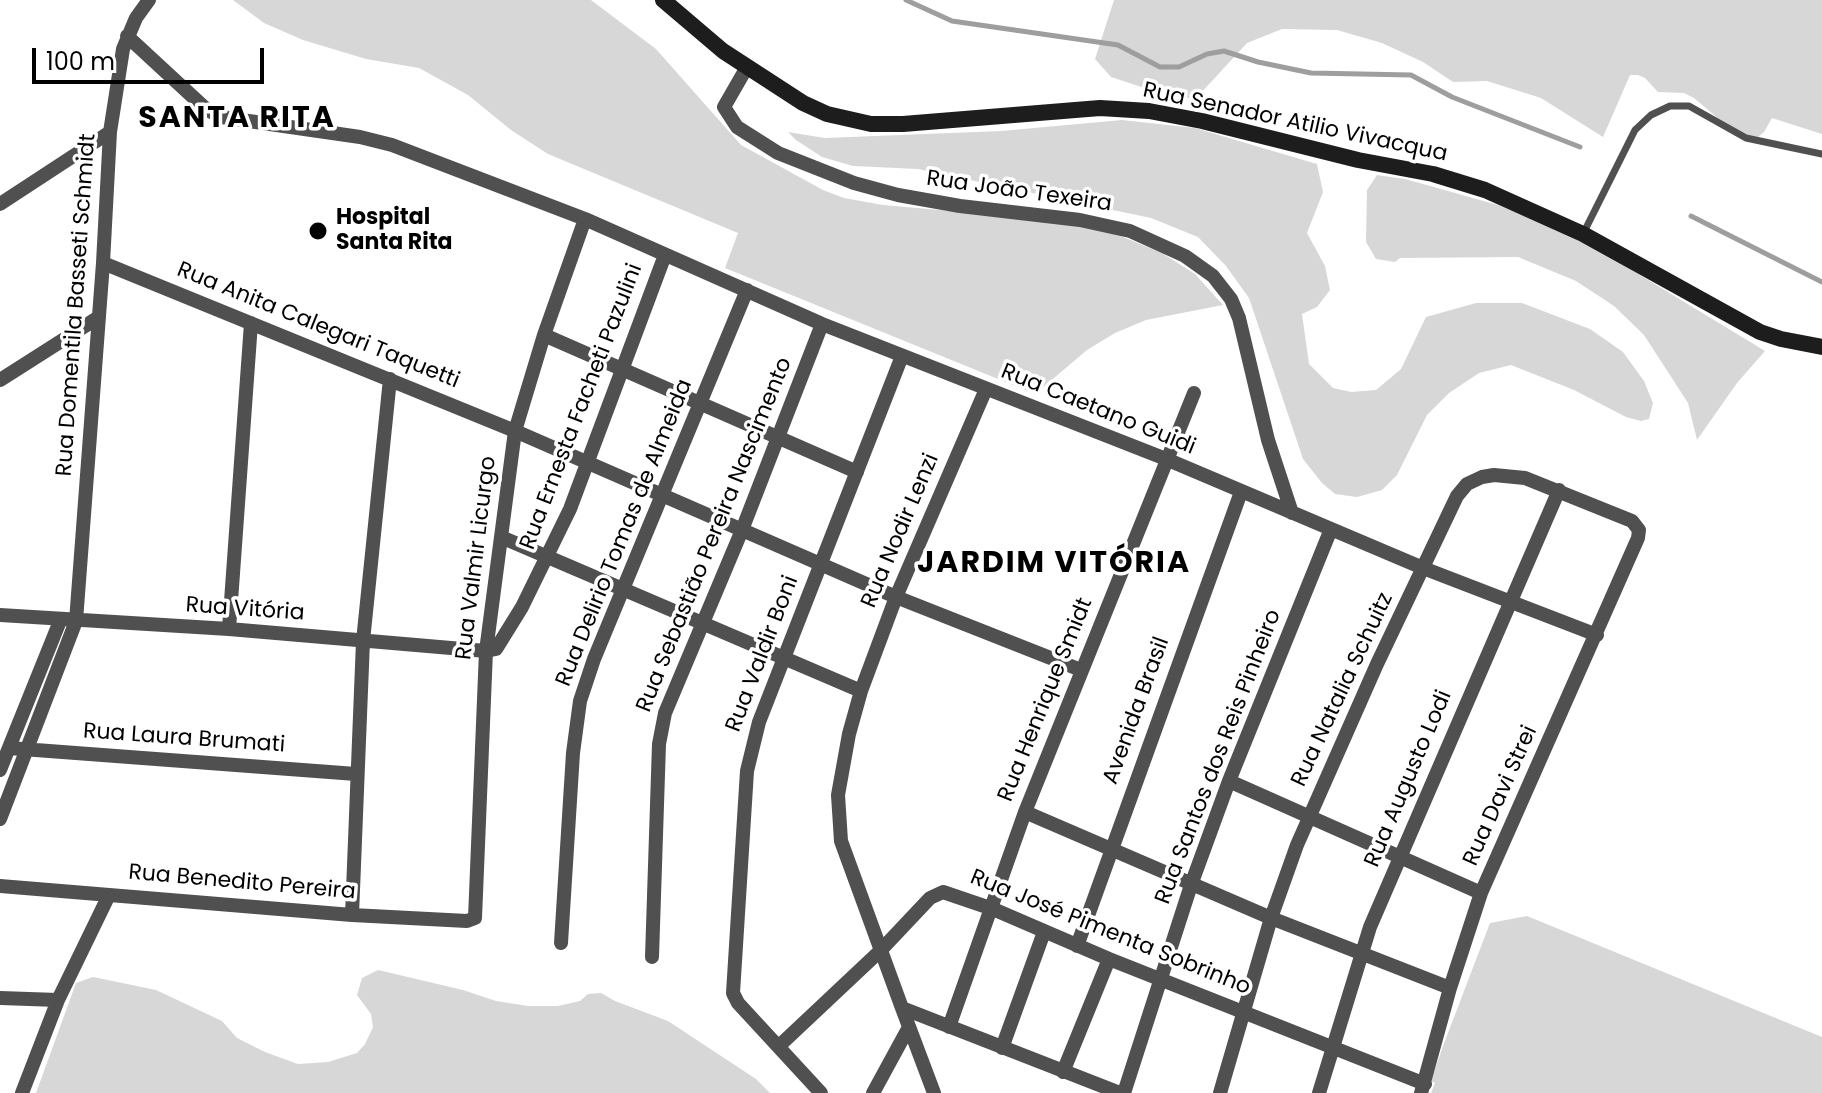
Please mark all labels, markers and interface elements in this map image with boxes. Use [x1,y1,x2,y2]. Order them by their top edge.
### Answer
scale bar [36,32,268,82]
text: 100 m [46,45,115,78]
street label: Rua Senador Atilio Vivacqua [1140,78,1450,168]
district label: SANTA RITA [138,101,336,137]
street label: Rua Domentila Basseti Schmidt [52,133,102,477]
street label: Rua João Texeira [925,166,1113,218]
place label: Hospital Santa Rita [336,205,453,256]
marker: Hospital Santa Rita [307,220,329,242]
street label: Rua Anita Calegari Taquetti [173,257,463,395]
street label: Rua Ernesta Facheti Pazulini [515,260,649,554]
street label: Rua Sebastião Pereira Nascimento [632,354,798,716]
street label: Rua Caetano Guidi [997,359,1199,461]
street label: Rua Delirio Tomas de Almeida [551,376,699,690]
street label: Rua Nodir Lenzi [857,450,945,612]
street label: Rua Valmir Licurgo [451,455,503,661]
district label: JARDIM VITÓRIA [917,546,1191,582]
street label: Rua Valdir Boni [721,572,805,736]
street label: Rua Natalia Schuitz [1286,589,1400,791]
street label: Rua Vitória [185,593,305,627]
street label: Rua Henrique Smidt [993,594,1099,806]
street label: Rua Santos dos Reis Pinheiro [1151,606,1287,908]
street label: Avenida Brasil [1098,634,1176,788]
street label: Rua Augusto Lodi [1360,687,1458,871]
street label: Rua Laura Brumati [82,719,286,759]
street label: Rua Davi Strei [1458,722,1544,870]
street label: Rua Benedito Pereira [127,860,357,906]
street label: Rua José Pimenta Sobrinho [966,865,1254,1001]

